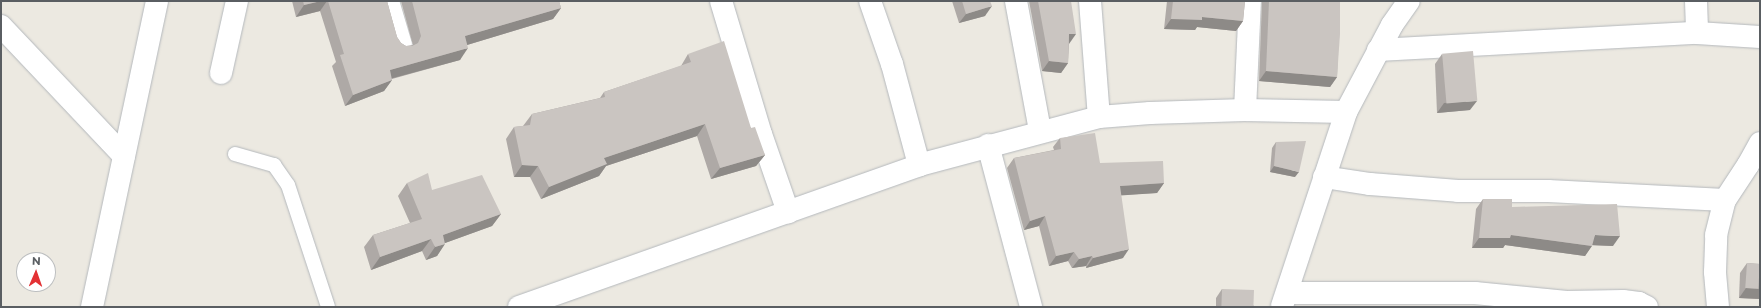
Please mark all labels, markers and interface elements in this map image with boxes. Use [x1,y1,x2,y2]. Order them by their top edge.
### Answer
north arrow [16,252,56,292]
text: N [32,254,41,268]

